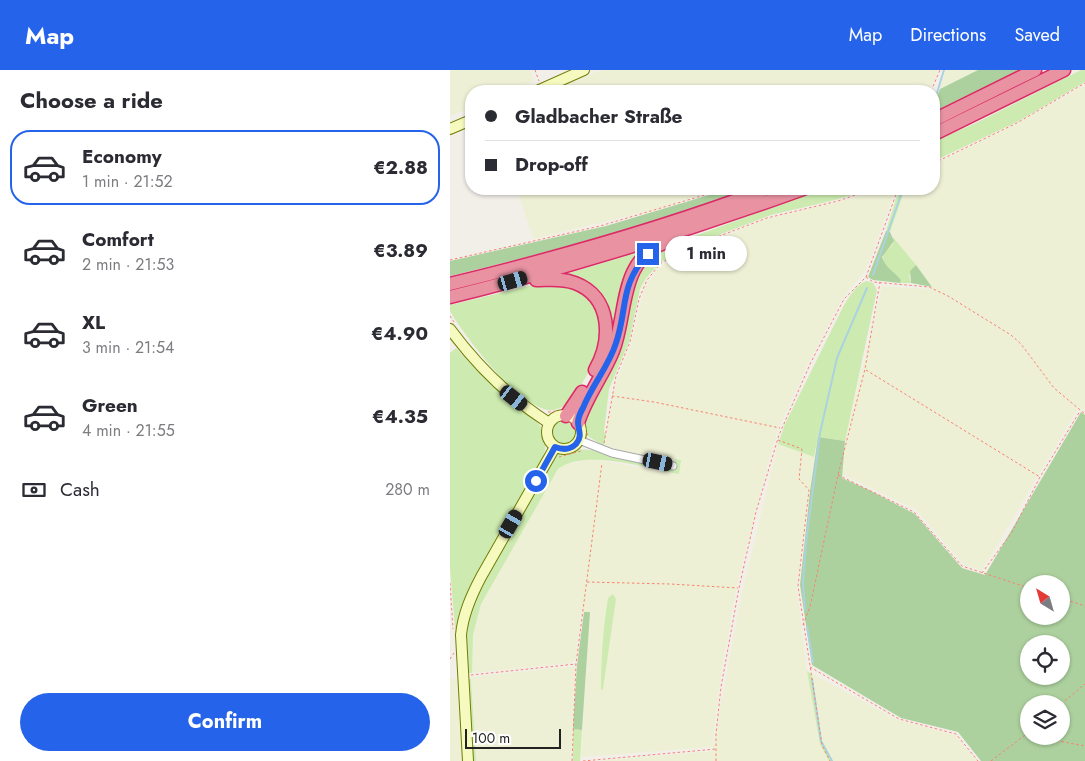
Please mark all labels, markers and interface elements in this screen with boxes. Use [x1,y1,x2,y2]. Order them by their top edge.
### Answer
text: Map [25,18,74,53]
text: Map [849,22,882,48]
text: Directions [910,22,986,48]
text: Saved [1014,22,1060,48]
text: Choose a ride [20,84,163,116]
text: Gladbacher Straße [515,103,682,130]
text: Economy [82,143,162,170]
icon: car [22,145,67,190]
text: Drop-off [515,151,588,178]
text: €2.88 [373,154,428,181]
text: 1 min · 21:52 [82,170,173,193]
text: Comfort [82,226,154,253]
icon: car [22,228,67,273]
callout: 1 min [666,236,748,272]
text: €3.89 [373,237,428,264]
text: 1 min [686,242,726,265]
route end [637,243,659,265]
text: 2 min · 21:53 [82,253,174,276]
car [496,270,529,292]
text: XL [82,309,105,336]
icon: car [22,311,67,356]
text: €4.90 [371,320,428,347]
text: 3 min · 21:54 [82,336,174,359]
car [497,383,530,413]
text: Green [82,392,138,419]
icon: car [22,394,67,439]
text: €4.35 [372,403,428,430]
text: 4 min · 21:55 [82,419,175,442]
car [641,452,674,472]
route start [525,470,547,492]
icon: cash [20,476,48,504]
text: Cash [60,476,100,503]
text: 280 m [385,478,430,501]
car [497,507,524,541]
north arrow [1020,575,1070,625]
map controls [1020,575,1070,745]
button: locate [1020,635,1070,685]
button: Confirm [20,693,430,751]
button: layers [1020,695,1070,745]
scale bar [465,726,561,749]
text: 100 m [472,728,510,748]

